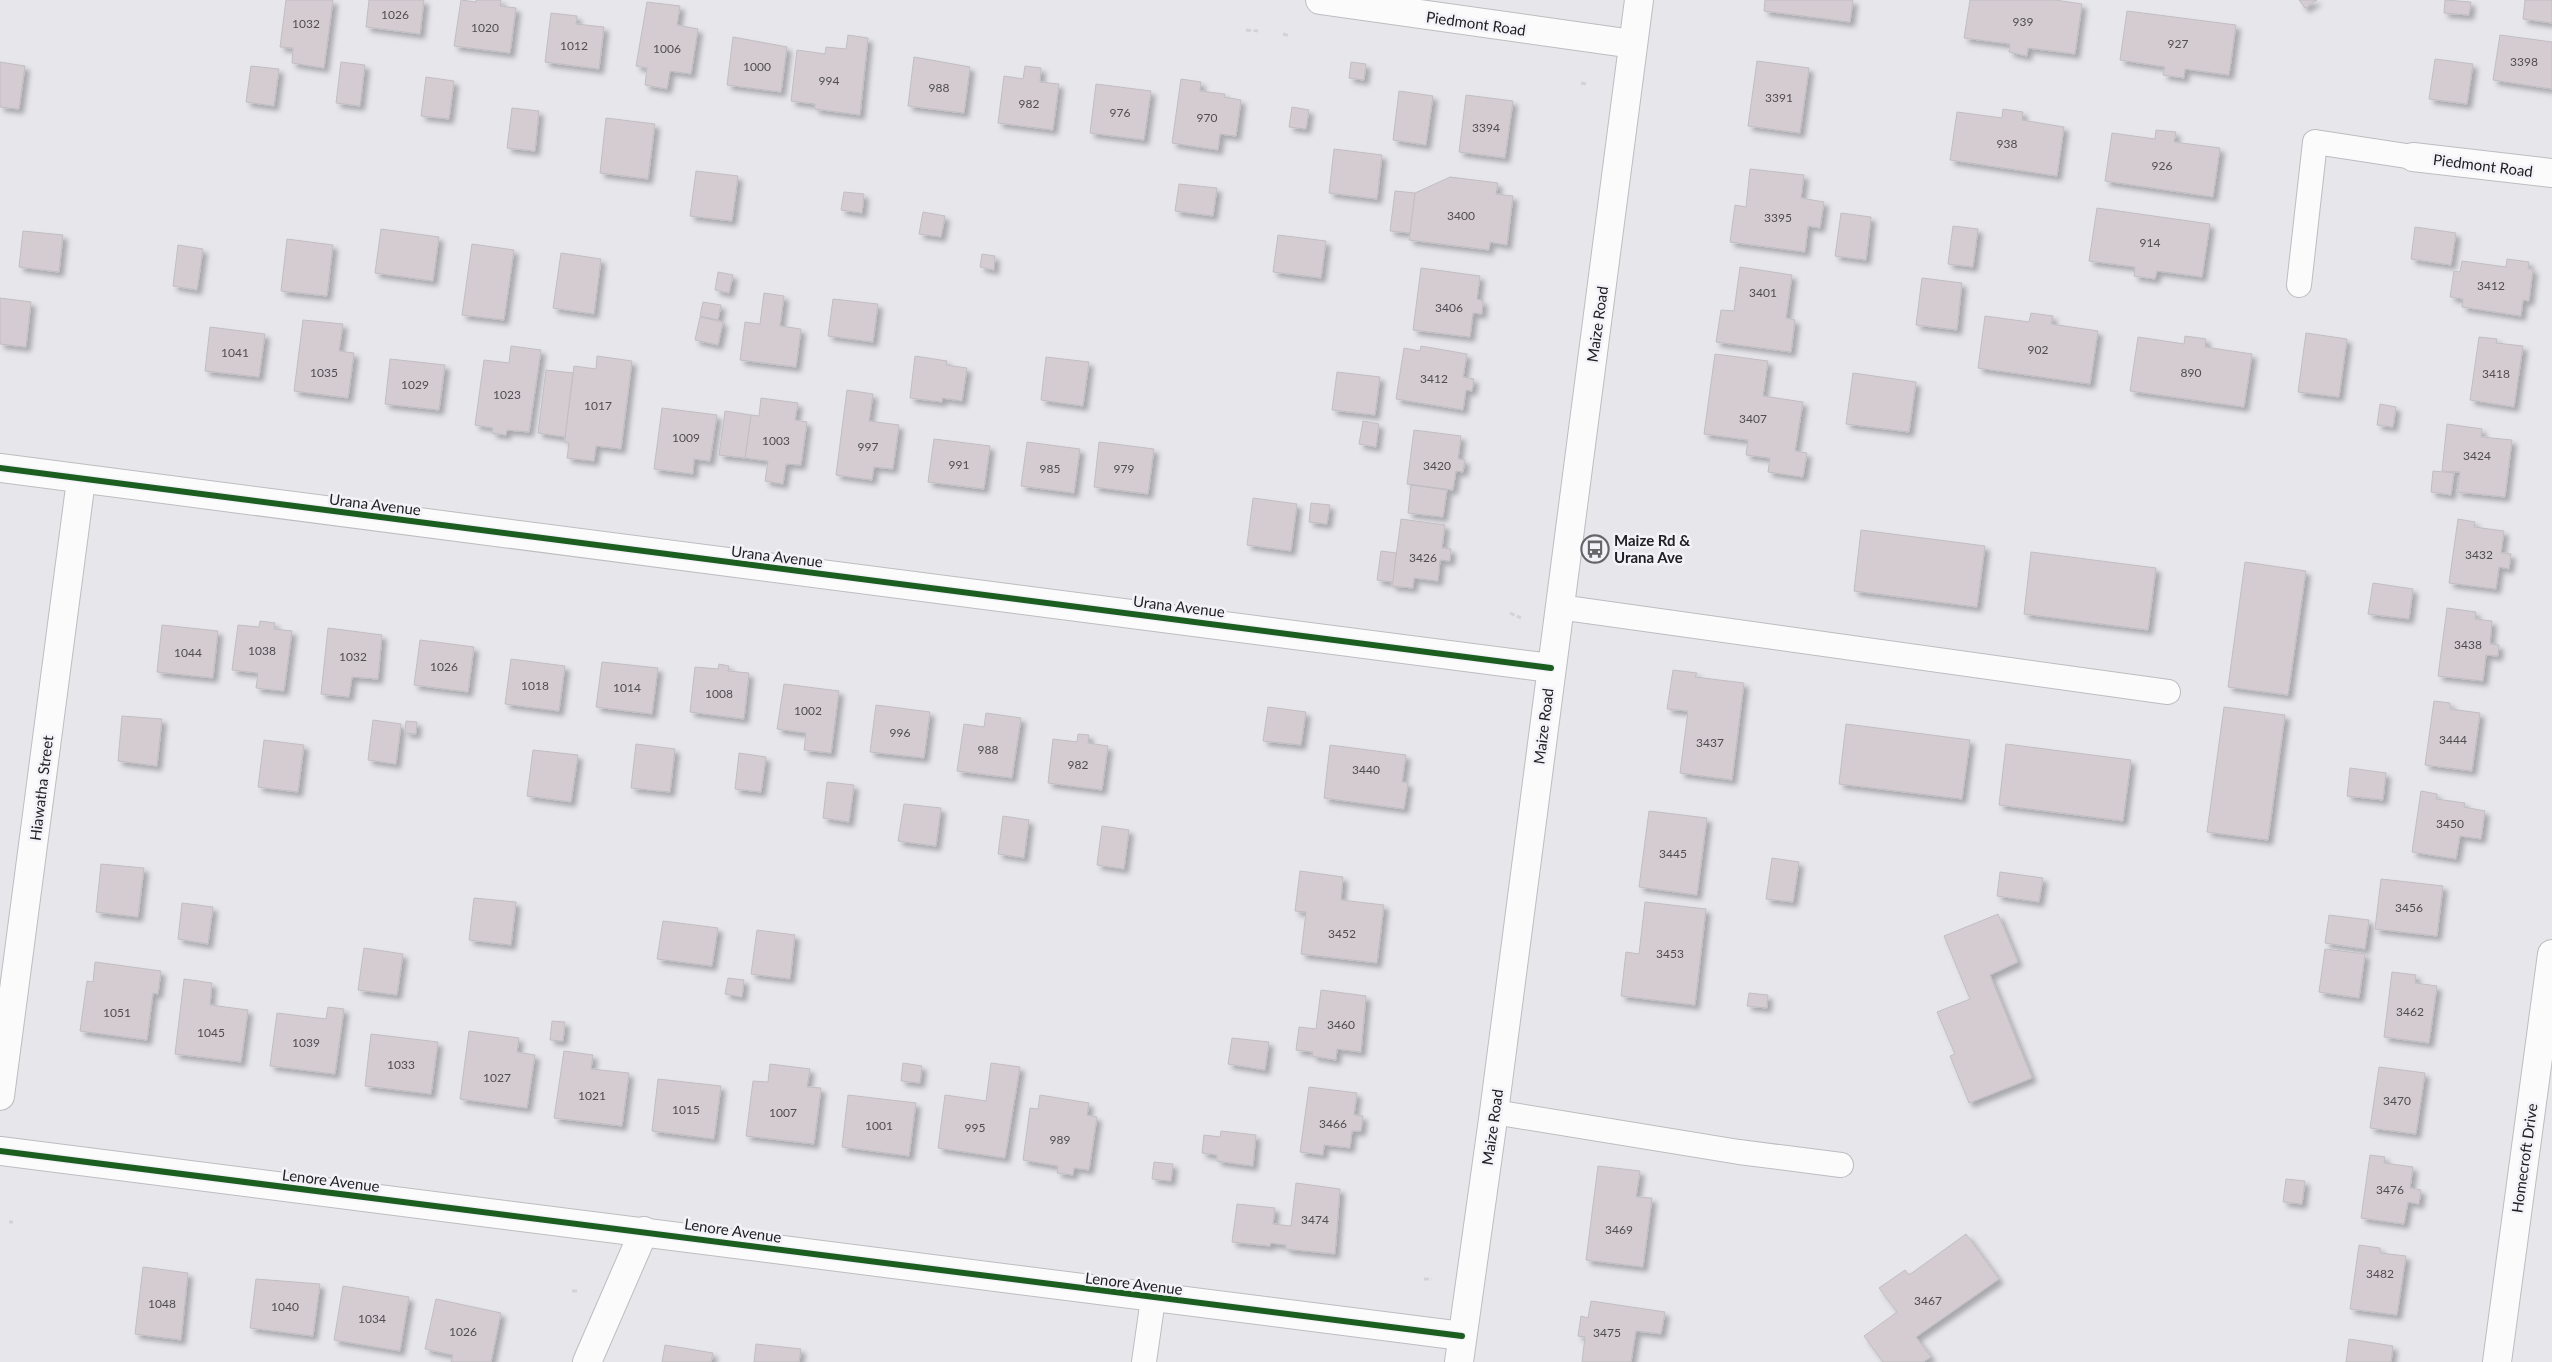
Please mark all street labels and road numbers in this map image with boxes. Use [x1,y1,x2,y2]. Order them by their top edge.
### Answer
street label: Piedmont Road [1425,7,1527,39]
street label: Piedmont Road [2432,150,2534,180]
street label: Maize Road [1583,285,1611,363]
street label: Urana Avenue [328,489,422,519]
street label: Urana Avenue [730,541,824,571]
street label: Urana Avenue [1132,591,1226,621]
street label: Maize Road [1529,687,1557,765]
street label: Hiawatha Street [26,734,56,842]
street label: Maize Road [1478,1088,1506,1166]
street label: Homecroft Drive [2507,1102,2541,1214]
street label: Lenore Avenue [281,1165,381,1195]
street label: Lenore Avenue [683,1214,783,1246]
street label: Lenore Avenue [1084,1268,1184,1298]

